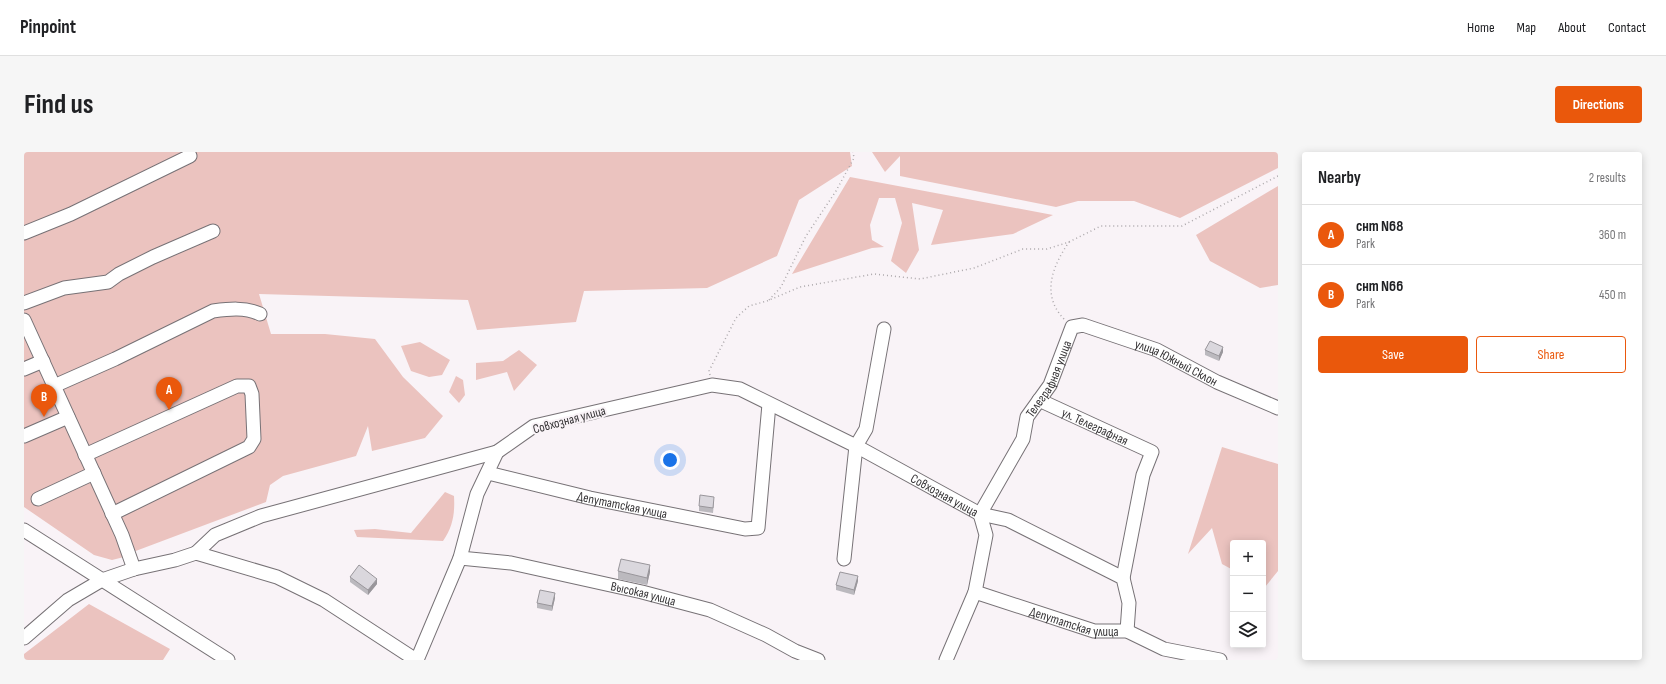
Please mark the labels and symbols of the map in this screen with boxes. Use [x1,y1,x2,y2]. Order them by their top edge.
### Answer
street label: улица Южный Склон [1133,336,1220,390]
street label: Телеграфная улица [1022,338,1075,421]
pin: A [156,377,182,410]
pin: B [31,384,57,417]
street label: Совхозная улица [531,403,607,437]
street label: ул. Телеграфная [1059,405,1131,449]
your location [660,450,680,470]
street label: Совхозная улица [908,471,981,520]
street label: Депутатская улица [575,488,669,522]
street label: Высокая улица [609,578,677,610]
street label: Депутатская улица [1028,603,1119,640]

